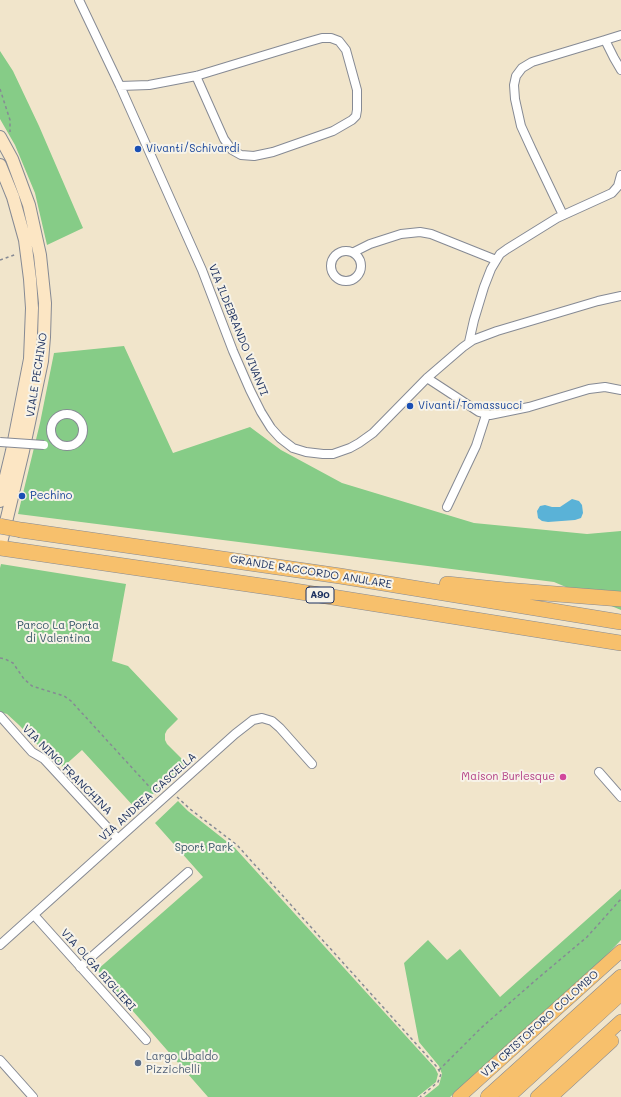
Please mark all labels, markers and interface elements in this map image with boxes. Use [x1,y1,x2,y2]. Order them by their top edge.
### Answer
place label: Vivanti/Schivardi [146,142,240,156]
marker: Vivanti/Schivardi [133,144,143,154]
street label: VIA ILDEBRANDO VIVANTI [205,262,271,398]
street label: VIALE PECHINO [24,332,50,418]
place label: Vivanti/Tomassucci [418,399,522,413]
marker: Vivanti/Tomassucci [405,401,415,411]
place label: Pechino [30,489,72,503]
marker: Pechino [17,491,27,501]
street label: GRANDE RACCORDO ANULARE [229,553,393,591]
road number: A90 [306,587,334,603]
park label: Parco La Porta di Valentina [17,619,99,645]
street label: VIA NINO FRANCHINA [19,722,115,818]
street label: VIA ANDREA CASCELLA [97,750,199,844]
place label: Maison Burlesque [461,770,555,784]
marker: Maison Burlesque [558,772,568,782]
park label: Sport Park [175,841,233,855]
street label: VIA OLGA BIGLIERI [58,926,138,1014]
street label: VIA CRISTOFORO COLOMBO [479,968,601,1080]
place label: Largo Ubaldo Pizzichelli [146,1050,218,1076]
marker: Largo Ubaldo Pizzichelli [133,1058,143,1068]

